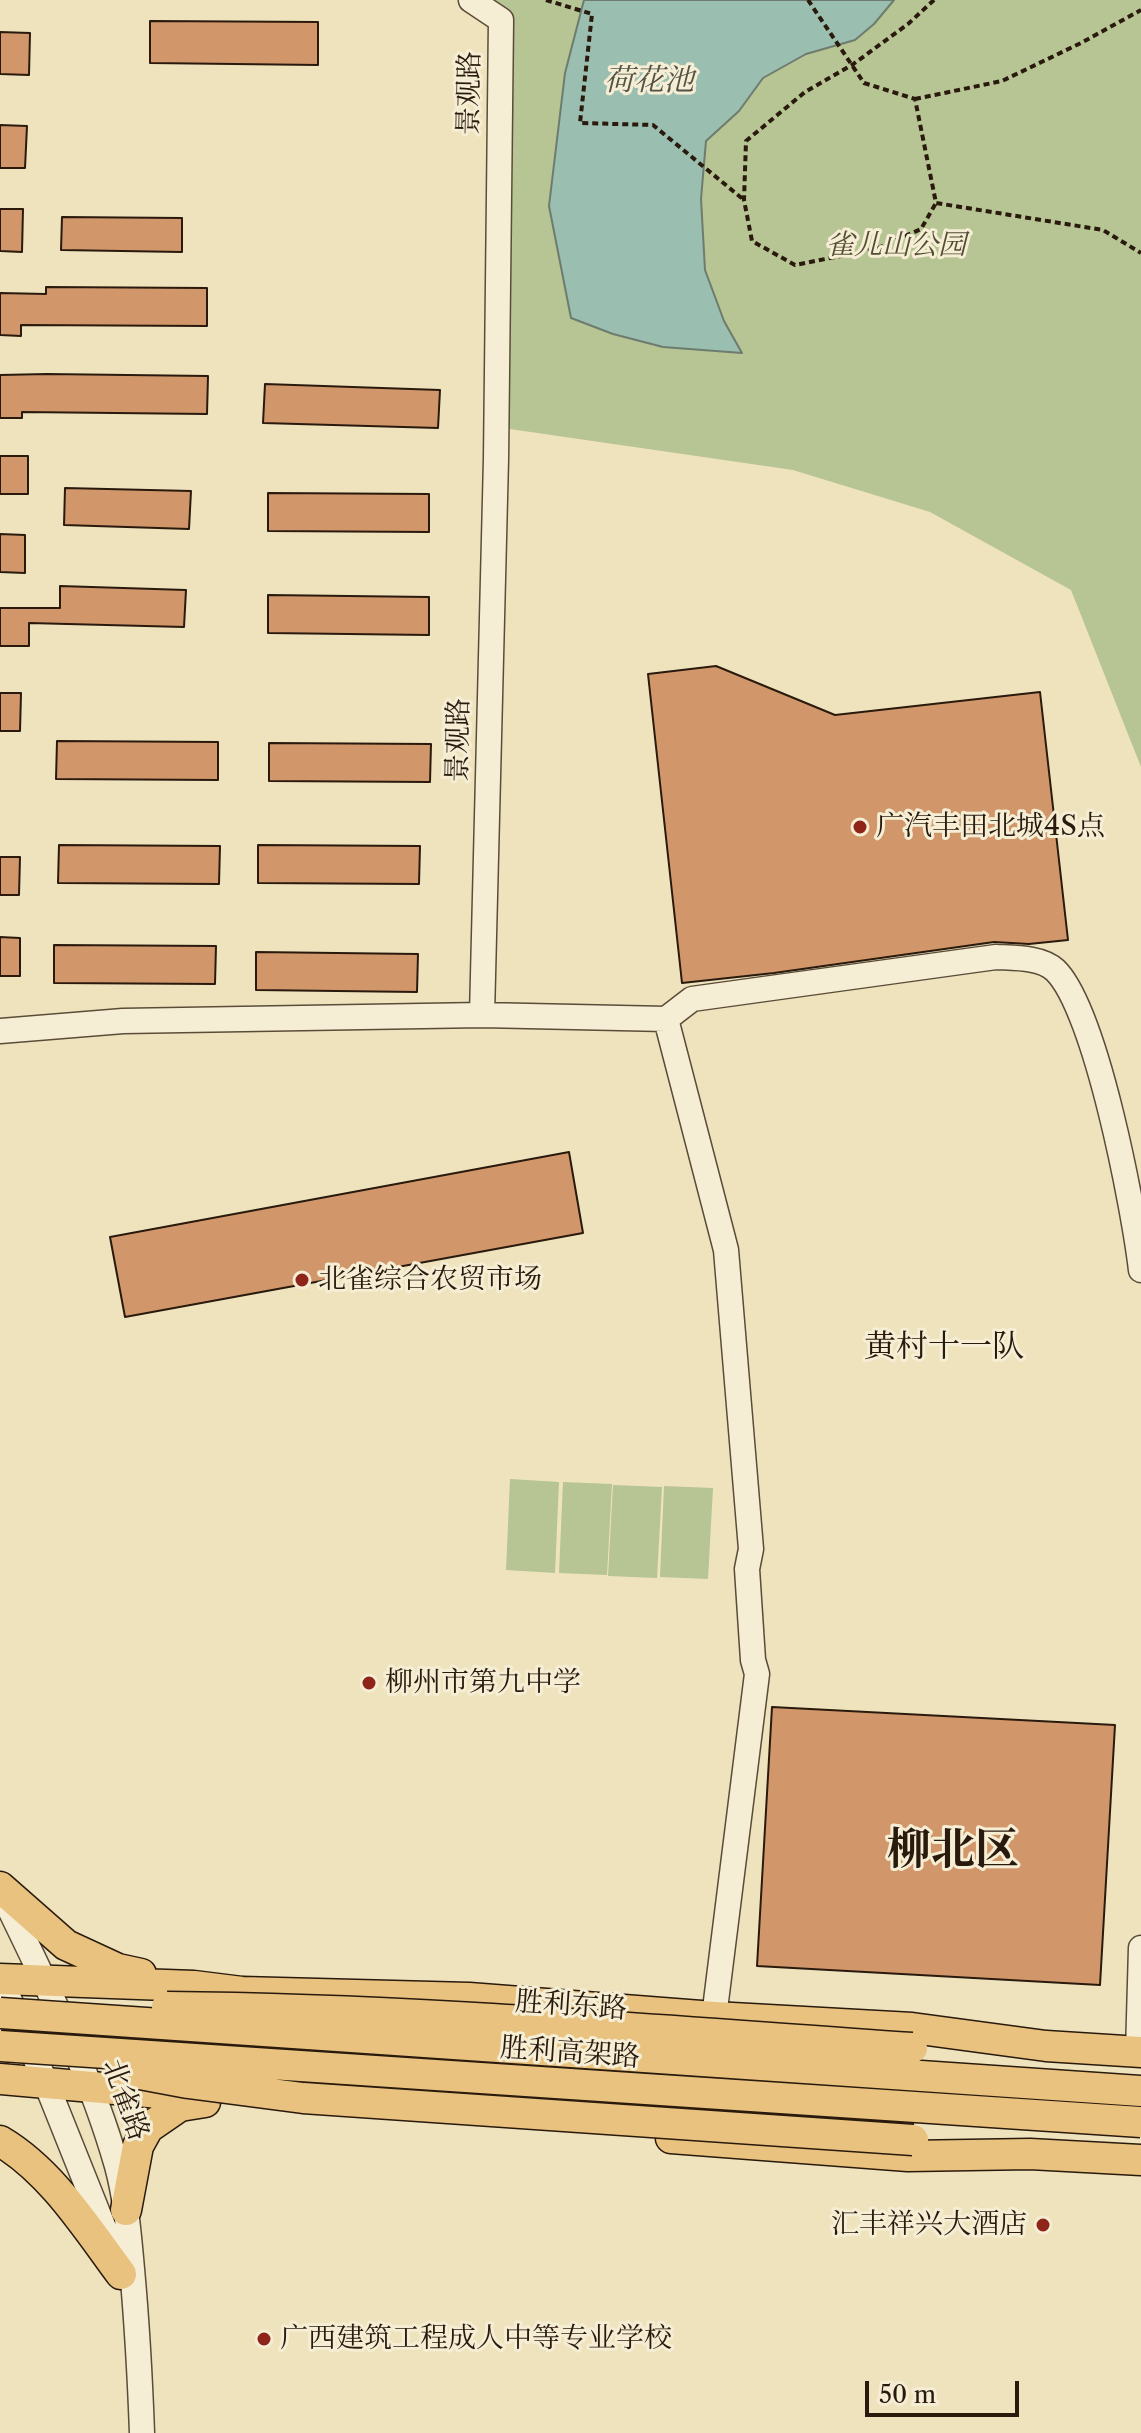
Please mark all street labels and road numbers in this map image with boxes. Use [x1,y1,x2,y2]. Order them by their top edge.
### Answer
street label: 景观路 [452,51,488,135]
street label: 景观路 [441,698,477,782]
street label: 胜利东路 [514,1985,628,2027]
street label: 胜利高架路 [499,2031,641,2075]
street label: 北雀路 [95,2055,155,2145]

